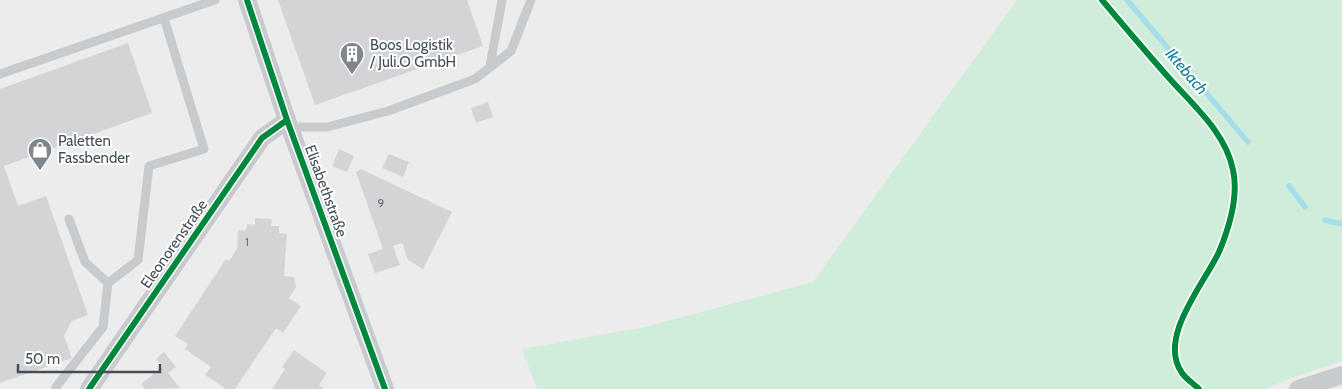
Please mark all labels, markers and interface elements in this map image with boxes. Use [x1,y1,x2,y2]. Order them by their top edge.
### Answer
place label: Boos Logistik / Juli.O GmbH [369,36,456,71]
building icon: Boos Logistik / Juli.O GmbH [339,41,365,75]
water label: Iktebach [1162,44,1212,98]
place label: Paletten Fassbender [58,132,130,167]
shop icon: Paletten Fassbender [27,137,53,171]
street label: Elisabethstraße [301,142,351,240]
house number: 9 [378,195,385,210]
street label: Eleonorenstraße [137,196,211,292]
house number: 1 [245,234,249,249]
scale bar [18,342,160,374]
text: 50 m [25,350,60,368]

